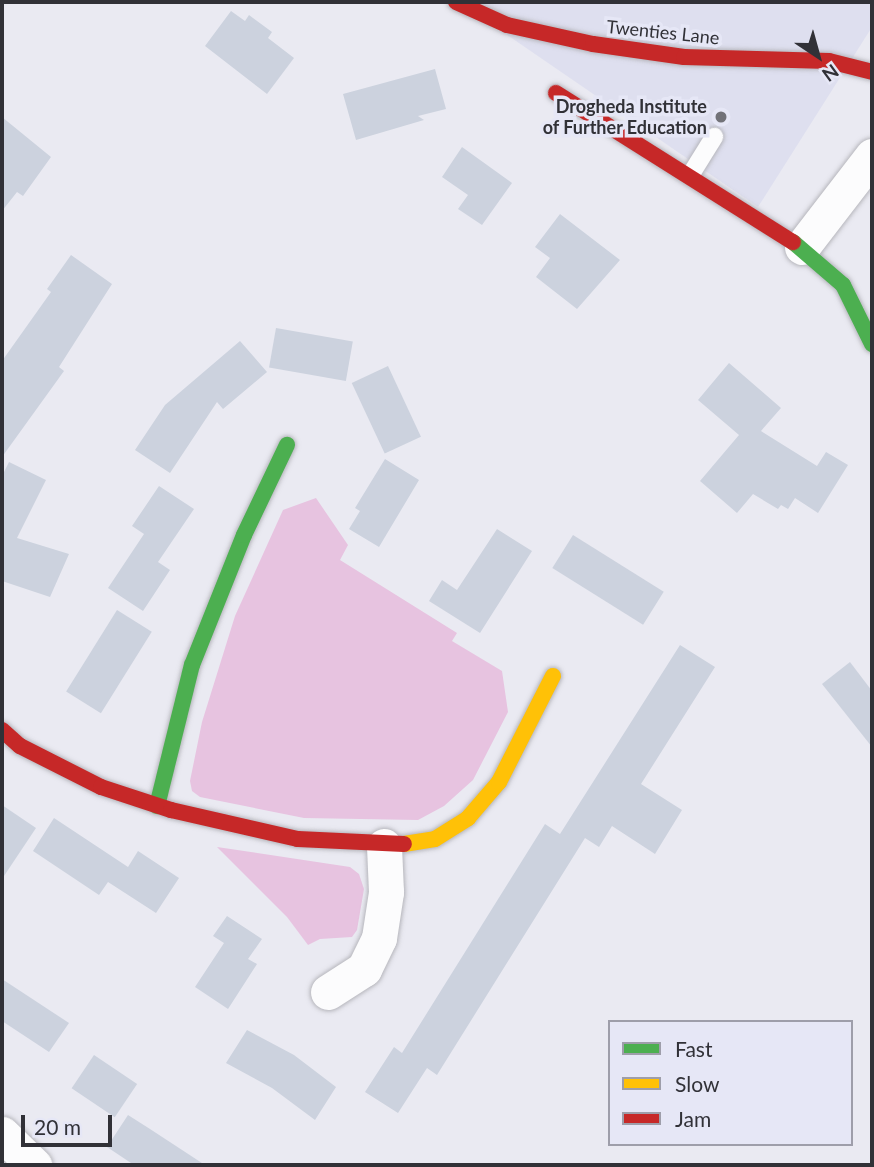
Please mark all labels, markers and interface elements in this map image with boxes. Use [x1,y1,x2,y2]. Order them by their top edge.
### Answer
street label: Twenties Lane [606,15,720,49]
north arrow [783,21,853,91]
text: N [818,60,843,87]
place label: Drogheda Institute of Further Education [542,96,707,138]
marker: Drogheda Institute of Further Education [713,109,729,125]
legend [608,1020,853,1146]
text: Fast [675,1036,712,1061]
text: Slow [675,1071,719,1096]
scale bar [24,1100,116,1144]
text: Jam [675,1106,711,1131]
text: 20 m [34,1114,81,1139]

